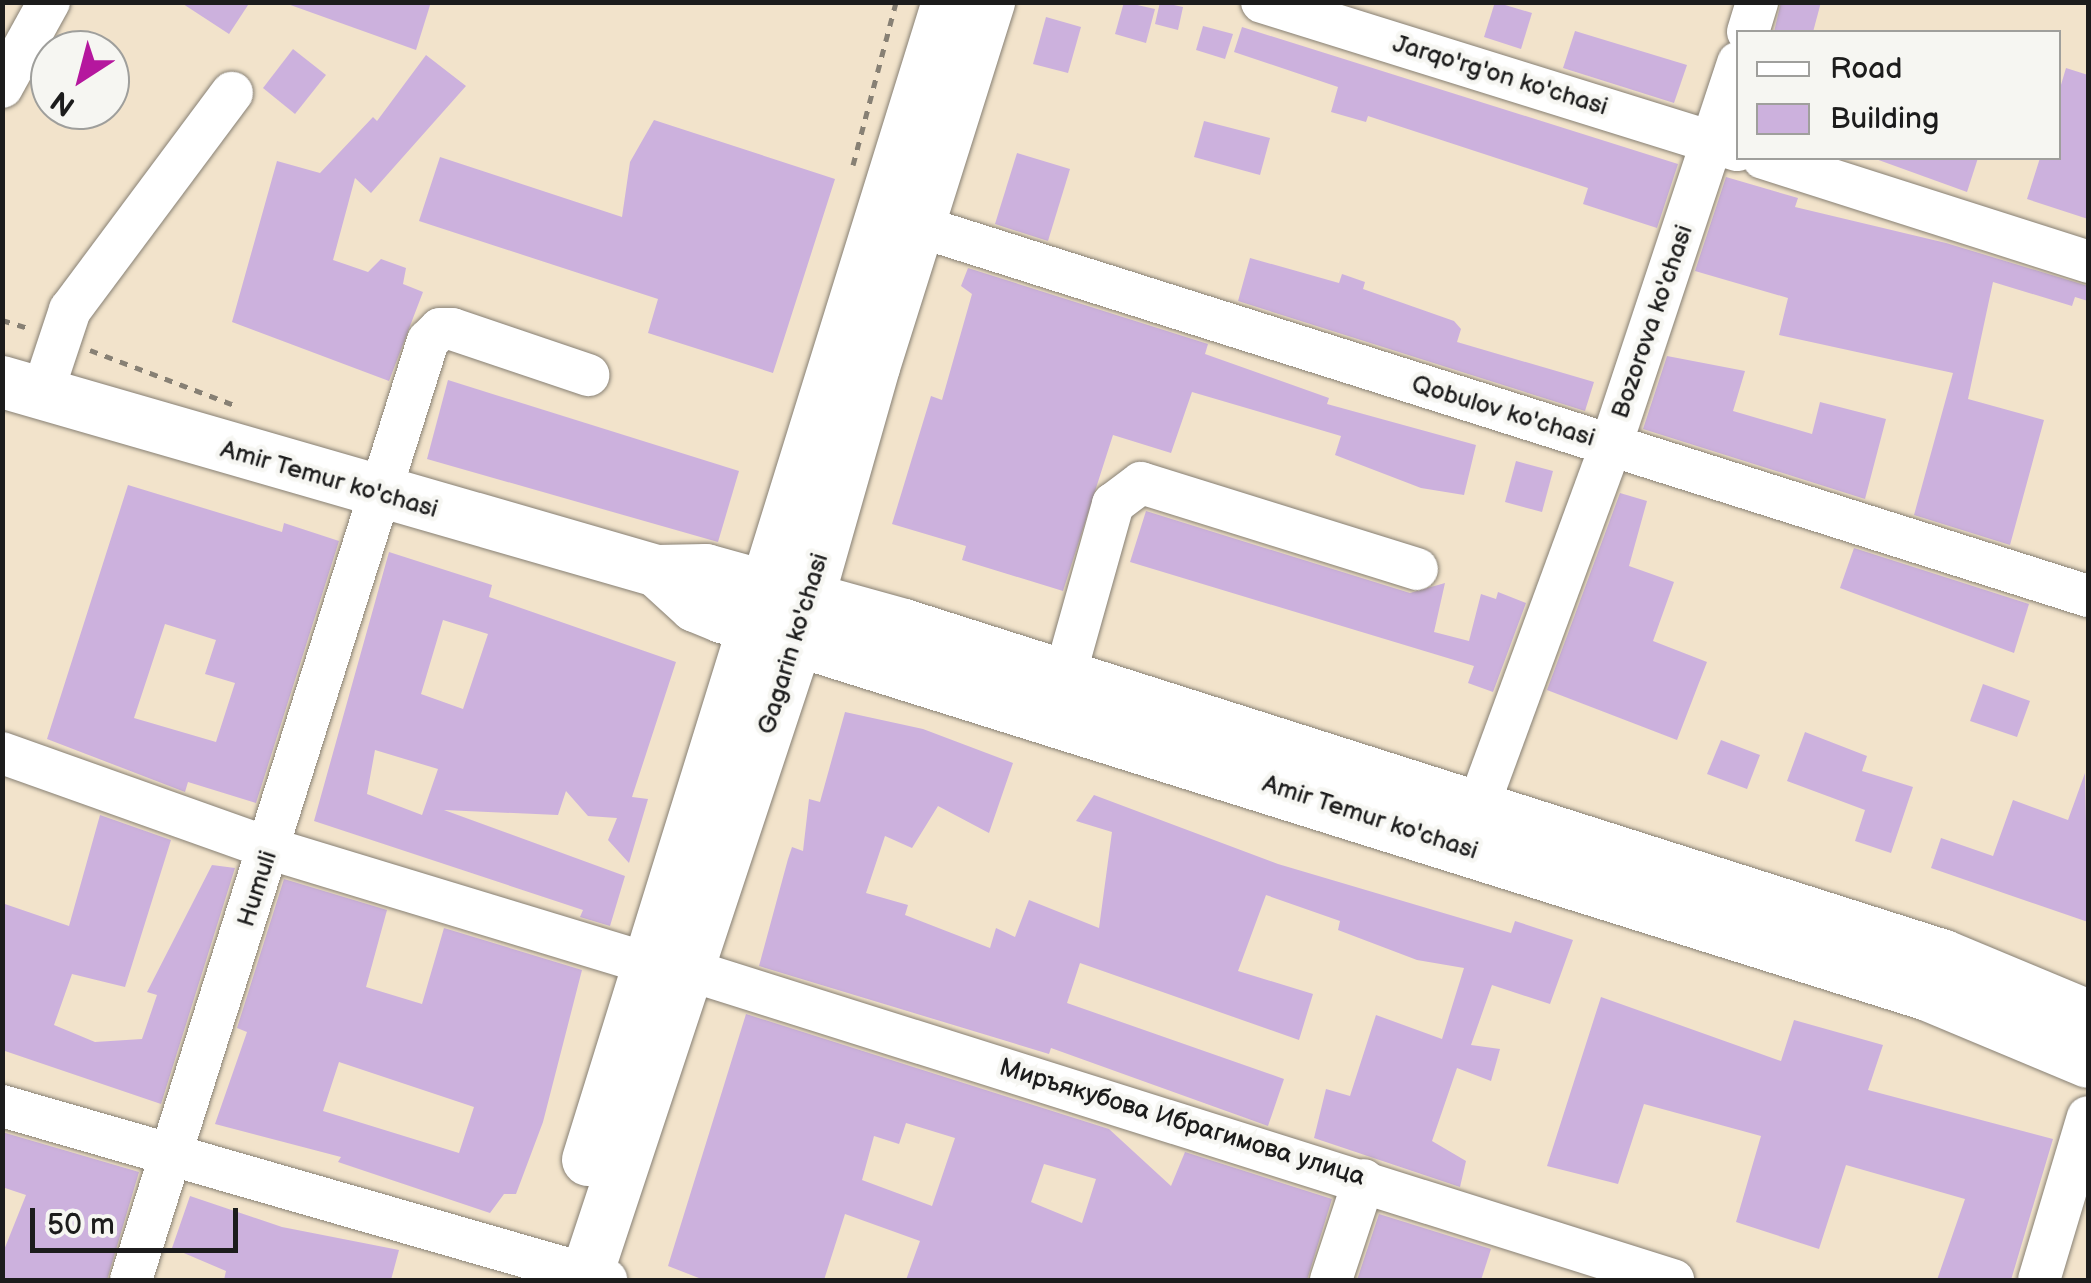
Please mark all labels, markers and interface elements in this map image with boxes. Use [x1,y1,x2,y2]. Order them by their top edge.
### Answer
street label: Jarqo'rg'on ko'chasi [1389,29,1611,123]
north arrow [30,30,130,130]
legend [1736,30,2061,160]
text: Road [1830,51,1903,87]
text: N [45,84,81,123]
text: Building [1830,101,1939,137]
street label: Bozorova ko'chasi [1606,221,1700,423]
street label: Qobulov ko'chasi [1408,370,1598,454]
street label: Amir Temur ko'chasi [217,435,441,525]
street label: Gagarin ko'chasi [752,550,836,738]
street label: Amir Temur ko'chasi [1258,769,1482,867]
street label: Humuli [232,847,284,931]
street label: Миръякубова Ибрагимова улица [996,1053,1368,1193]
scale bar [35,1188,242,1250]
text: 50 m [47,1207,115,1243]

